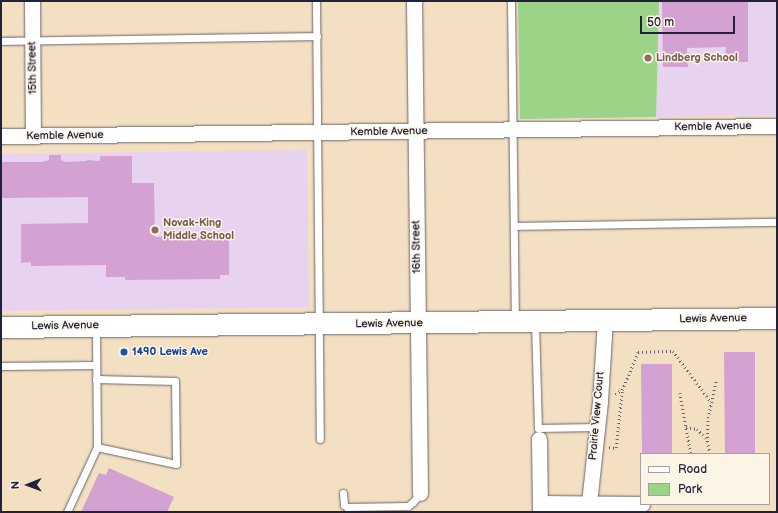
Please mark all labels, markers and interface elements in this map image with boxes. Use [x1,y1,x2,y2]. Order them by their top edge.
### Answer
scale bar [642,8,737,34]
text: 50 m [647,15,674,30]
street label: 15th Street [26,41,40,95]
place label: Lindberg School [656,51,738,65]
marker: Lindberg School [643,53,653,63]
street label: Kemble Avenue [674,120,752,134]
street label: Kemble Avenue [350,125,428,139]
street label: Kemble Avenue [26,129,104,143]
place label: Novak-King Middle School [163,217,234,243]
street label: 16th Street [410,220,424,274]
marker: Novak-King Middle School [150,225,160,235]
street label: Lewis Avenue [679,312,747,326]
street label: Lewis Avenue [355,317,423,331]
street label: Lewis Avenue [31,319,99,333]
place label: 1490 Lewis Ave [132,345,208,359]
marker: 1490 Lewis Ave [119,347,129,357]
street label: Prairie View Court [587,371,607,461]
legend [640,453,770,505]
text: Road [678,462,707,477]
north arrow [8,465,48,505]
text: N [9,481,22,489]
text: Park [678,482,702,497]

